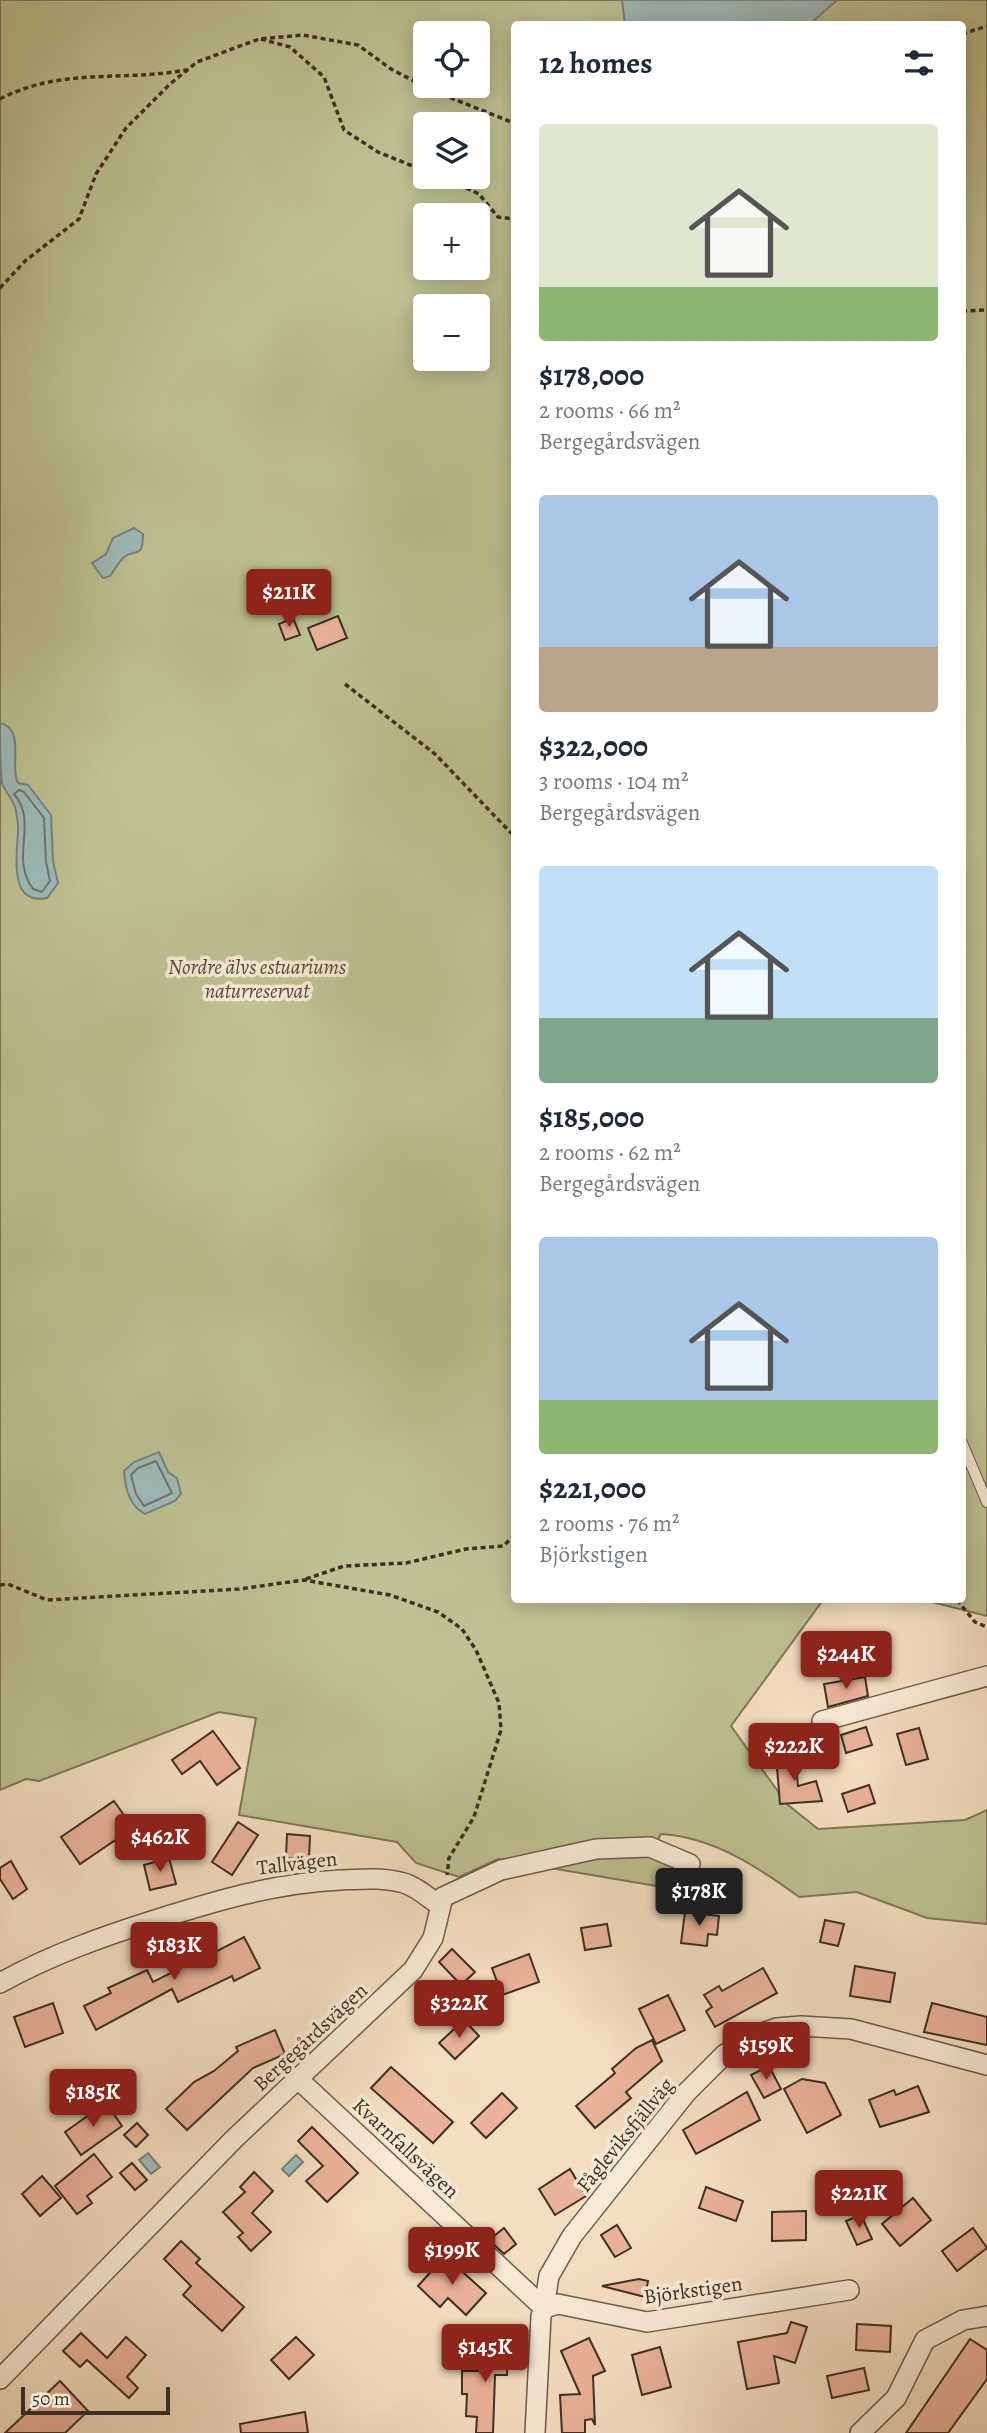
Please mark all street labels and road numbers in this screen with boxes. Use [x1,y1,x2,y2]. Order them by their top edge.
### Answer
street label: Tallvägen [255,1844,339,1882]
street label: Bergegårdsvägen [247,1977,373,2097]
street label: Fågleviksfjällväg [570,2071,680,2198]
street label: Kvarnfallsvägen [347,2091,465,2205]
street label: Björkstigen [642,2269,744,2311]

